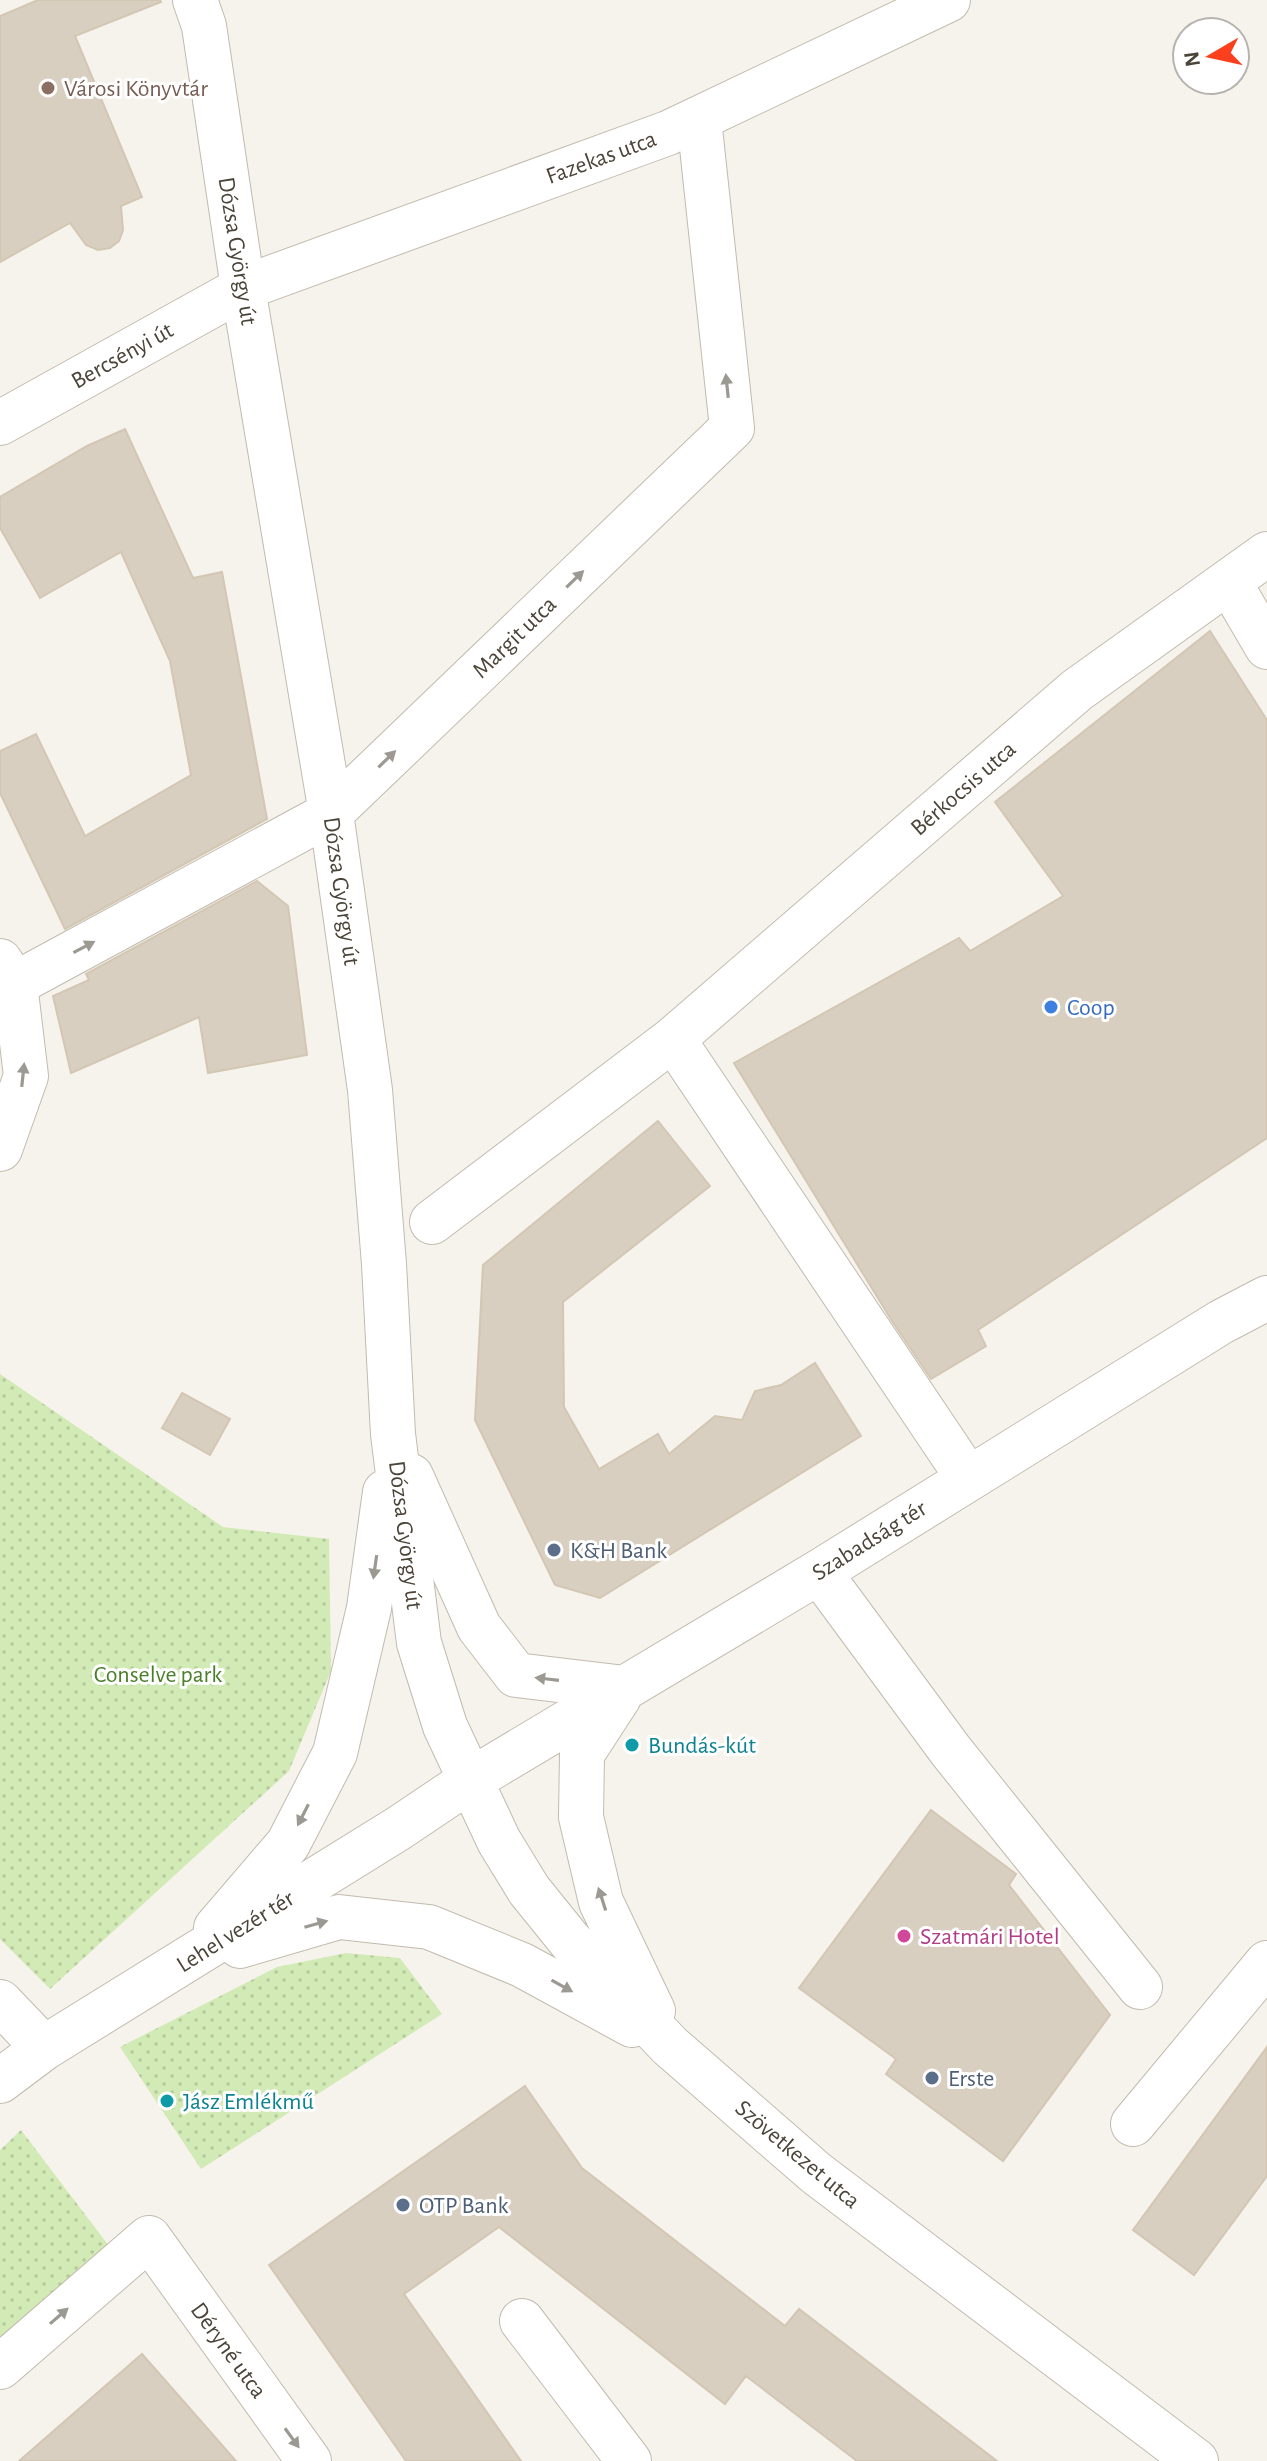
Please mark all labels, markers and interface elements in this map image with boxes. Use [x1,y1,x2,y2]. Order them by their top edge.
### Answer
north arrow [1171,16,1251,96]
text: N [1180,50,1204,68]
place label: Városi Könyvtár [64,77,208,101]
marker: Városi Könyvtár [39,79,57,97]
street label: Fazekas utca [543,127,660,189]
street label: Dózsa György út [213,175,261,327]
street label: Bercsényi út [67,318,178,394]
one-way arrow [721,373,734,398]
one-way arrow [565,570,584,589]
street label: Margit utca [468,592,561,683]
street label: Bérkocsis utca [907,737,1021,841]
one-way arrow [377,750,396,769]
street label: Dózsa György út [319,815,363,967]
one-way arrow [72,940,95,953]
place label: Coop [1067,996,1115,1020]
marker: Coop [1042,998,1060,1016]
one-way arrow [16,1063,29,1088]
street label: Dózsa György út [384,1459,426,1611]
street label: Szabadság tér [808,1496,931,1585]
place label: K&H Bank [570,1539,667,1563]
marker: K&H Bank [545,1541,563,1559]
one-way arrow [368,1555,381,1580]
park label: Conselve park [94,1663,222,1687]
one-way arrow [534,1672,559,1685]
place label: Bundás-kút [648,1734,756,1758]
marker: Bundás-kút [623,1736,641,1754]
one-way arrow [296,1803,310,1826]
street label: Lehel vezér tér [173,1886,299,1977]
one-way arrow [595,1887,607,1911]
one-way arrow [305,1917,329,1930]
place label: Szatmári Hotel [920,1925,1060,1949]
marker: Szatmári Hotel [895,1927,913,1945]
one-way arrow [551,1979,573,1993]
place label: Erste [948,2067,994,2091]
marker: Erste [923,2069,941,2087]
place label: Jász Emlékmű [183,2090,314,2114]
marker: Jász Emlékmű [158,2092,176,2110]
street label: Szövetkezet utca [731,2096,864,2214]
place label: OTP Bank [419,2194,509,2218]
marker: OTP Bank [394,2196,412,2214]
street label: Déryné utca [186,2298,271,2403]
one-way arrow [49,2308,69,2325]
one-way arrow [284,2428,299,2449]

